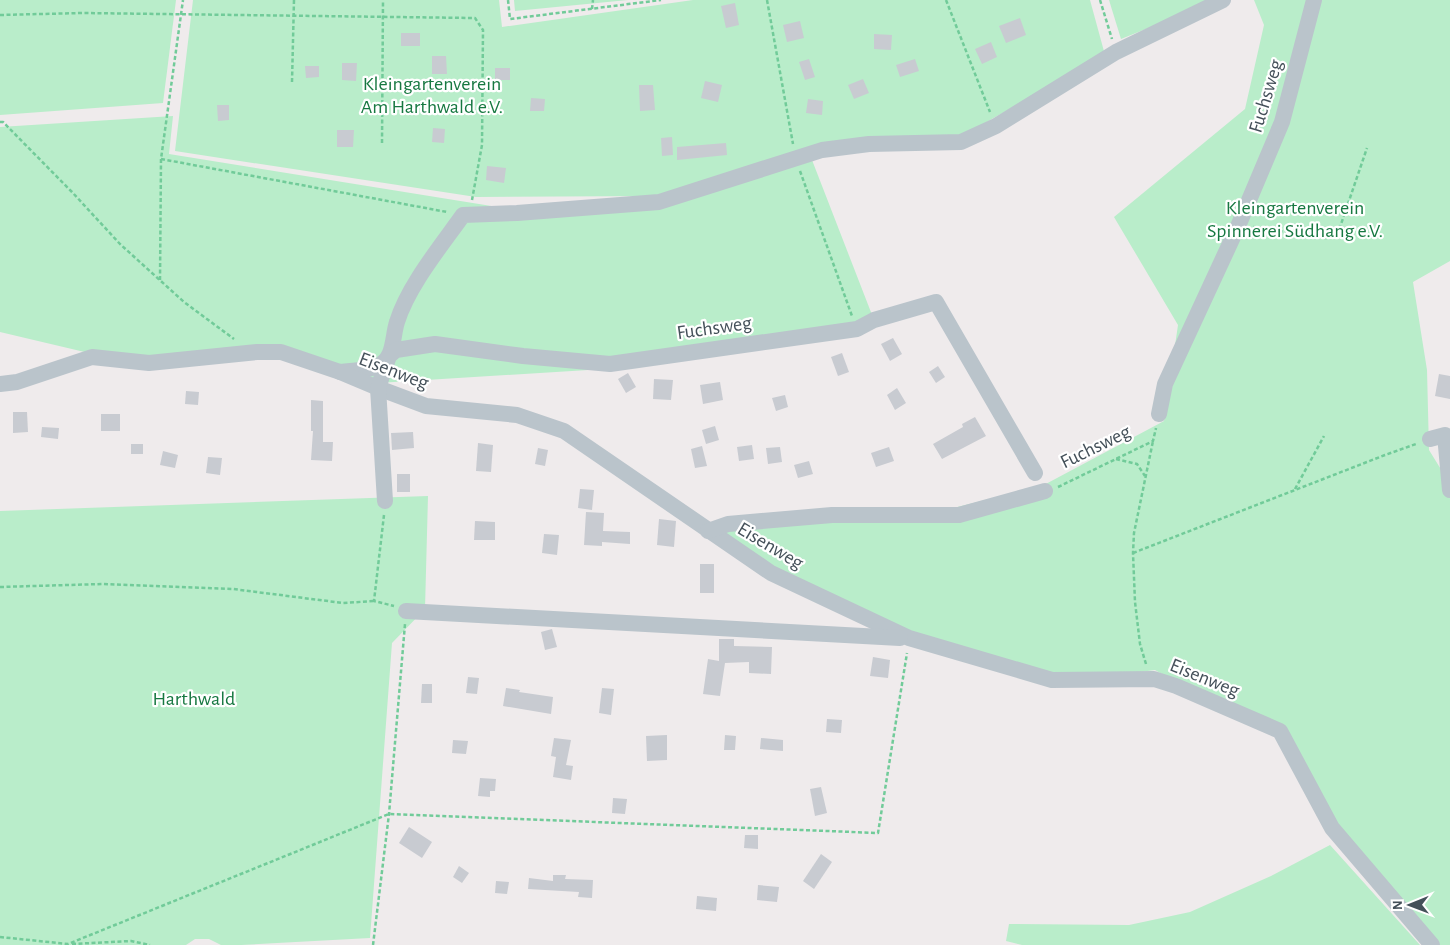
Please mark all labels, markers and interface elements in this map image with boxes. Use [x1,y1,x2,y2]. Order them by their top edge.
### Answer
street label: Fuchsweg [1245,57,1287,135]
park label: Kleingartenverein Am Harthwald e.V. [361,74,503,117]
park label: Kleingartenverein Spinnerei Südhang e.V. [1207,198,1383,241]
street label: Fuchsweg [675,313,753,343]
street label: Eisenweg [356,349,432,393]
street label: Fuchsweg [1057,421,1134,472]
street label: Eisenweg [734,518,807,573]
street label: Eisenweg [1167,655,1242,701]
park label: Harthwald [153,689,235,709]
north arrow [1385,880,1435,930]
text: N [1391,900,1405,910]

